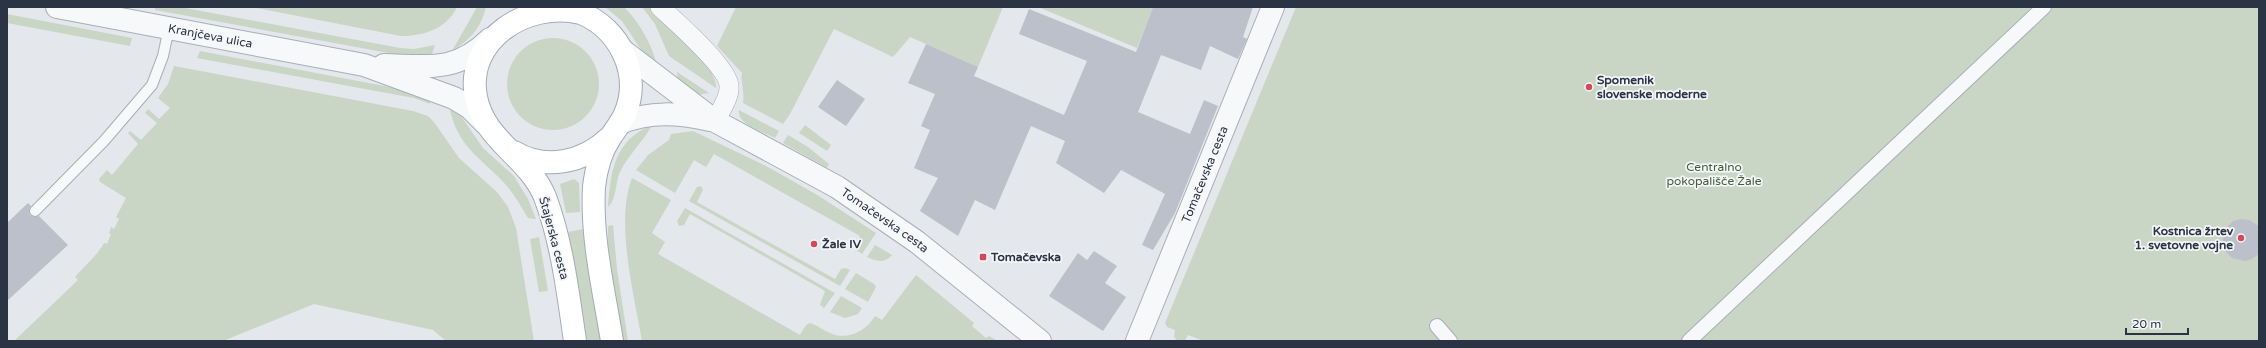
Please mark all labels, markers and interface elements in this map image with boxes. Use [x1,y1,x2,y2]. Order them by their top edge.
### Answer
street label: Kranjčeva ulica [167,21,254,51]
place label: Spomenik slovenske moderne [1597,73,1707,101]
marker: Spomenik slovenske moderne [1584,82,1594,92]
street label: Tomačevska cesta [1179,124,1231,225]
park label: Centralno pokopališče Žale [1666,160,1762,188]
street label: Tomačevska cesta [838,185,931,256]
street label: Štajerska cesta [536,195,572,281]
place label: Kostnica žrtev 1. svetovne vojne [2134,224,2234,253]
marker: Kostnica žrtev 1. svetovne vojne [2236,233,2246,243]
place label: Žale IV [822,237,862,251]
marker: Žale IV [809,239,819,249]
place label: Tomačevska [990,250,1061,264]
marker: Tomačevska [978,252,988,262]
scale bar [2126,310,2188,336]
text: 20 m [2132,317,2161,331]

